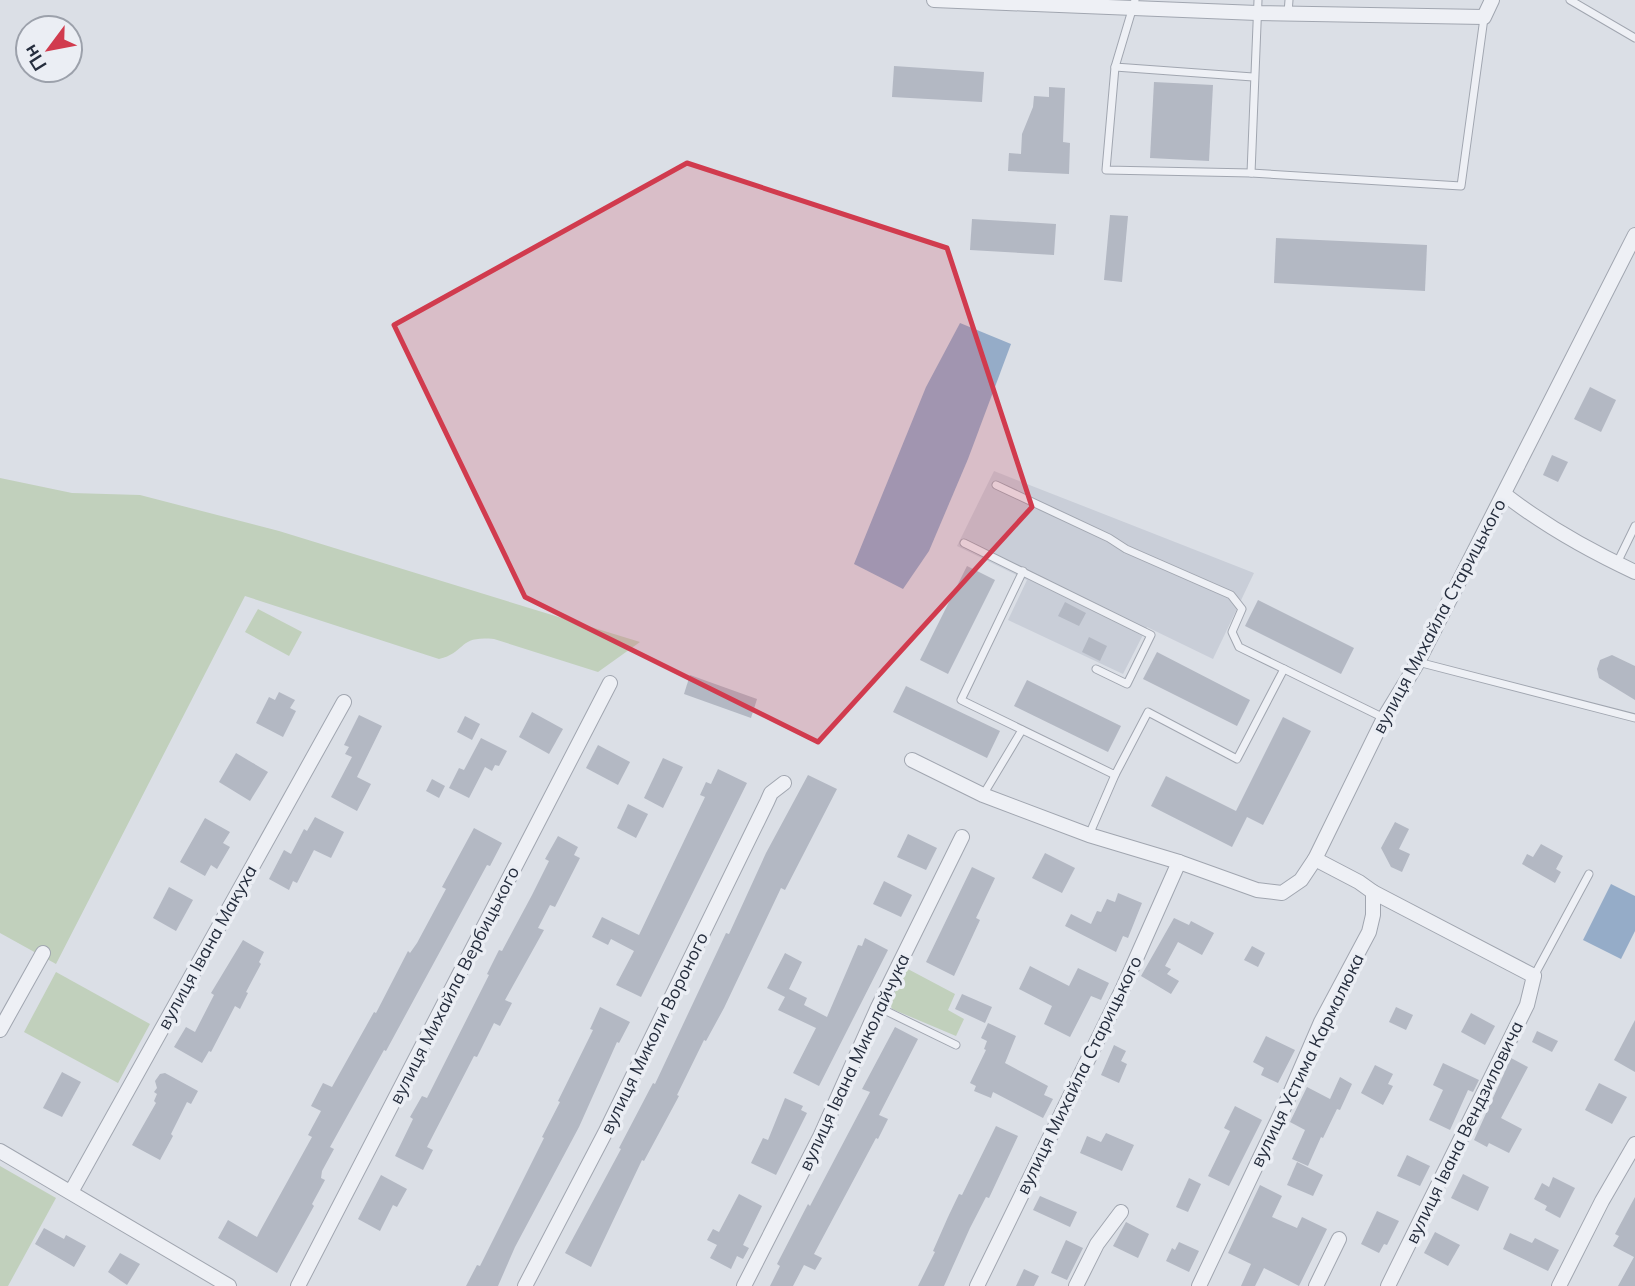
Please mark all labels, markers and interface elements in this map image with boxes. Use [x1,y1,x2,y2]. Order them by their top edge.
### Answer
north arrow [14,14,84,84]
text: Пн [17,40,52,76]
street label: вулиця Михайла Старицького [1367,495,1511,737]
street label: вулиця Івана Макуха [152,861,262,1033]
street label: вулиця Михайла Вербицького [384,862,524,1108]
street label: вулиця Миколи Вороного [595,928,713,1138]
street label: вулиця Устима Кармалюка [1245,949,1369,1171]
street label: вулиця Івана Миколайчука [793,950,915,1174]
street label: вулиця Михайла Старицького [1011,952,1147,1198]
street label: вулиця Івана Вендзиловича [1400,1017,1528,1247]

